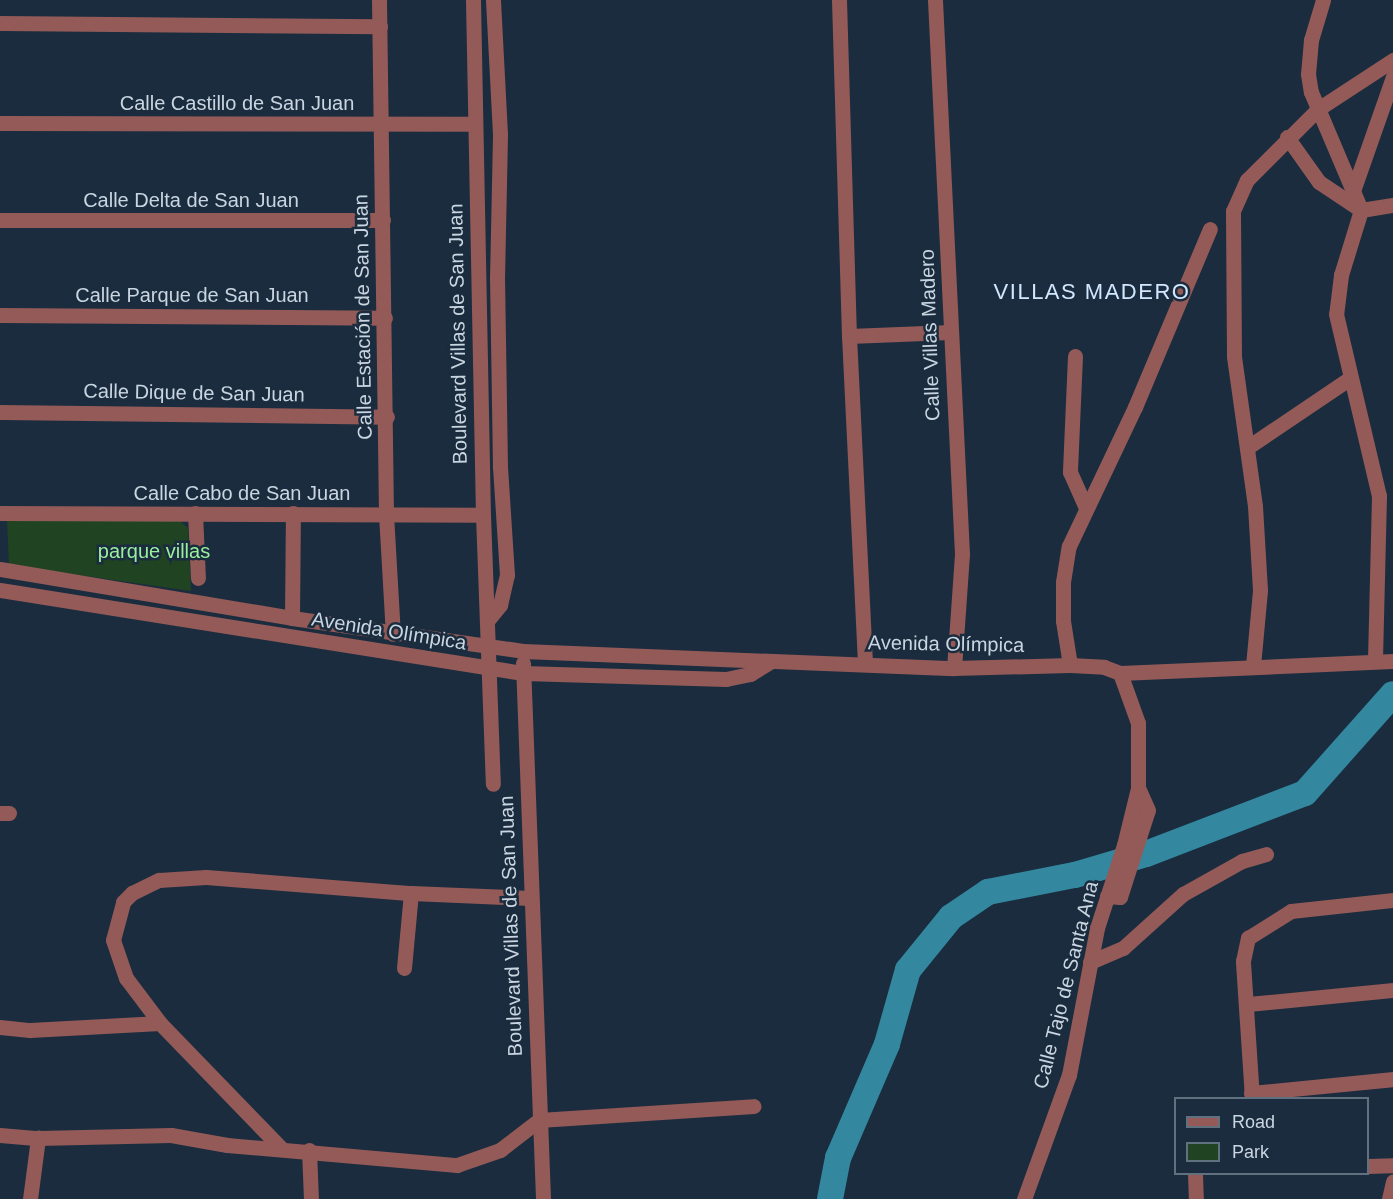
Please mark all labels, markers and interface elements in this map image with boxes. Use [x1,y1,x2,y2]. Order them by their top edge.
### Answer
street label: Calle Castillo de San Juan [120,91,354,115]
street label: Calle Delta de San Juan [83,188,299,212]
street label: Calle Estación de San Juan [349,194,377,440]
street label: Boulevard Villas de San Juan [444,203,472,465]
street label: Calle Villas Madero [915,249,945,421]
district label: VILLAS MADERO [994,279,1190,305]
street label: Calle Parque de San Juan [75,283,309,307]
street label: Calle Dique de San Juan [83,379,305,407]
street label: Calle Cabo de San Juan [134,481,350,505]
park label: parque villas [98,539,210,563]
street label: Avenida Olímpica [310,607,468,655]
street label: Avenida Olímpica [868,631,1024,657]
street label: Boulevard Villas de San Juan [494,795,528,1057]
street label: Calle Tajo de Santa Ana [1028,878,1104,1092]
legend [1174,1097,1369,1175]
text: Road [1232,1112,1275,1132]
text: Park [1232,1142,1269,1162]

